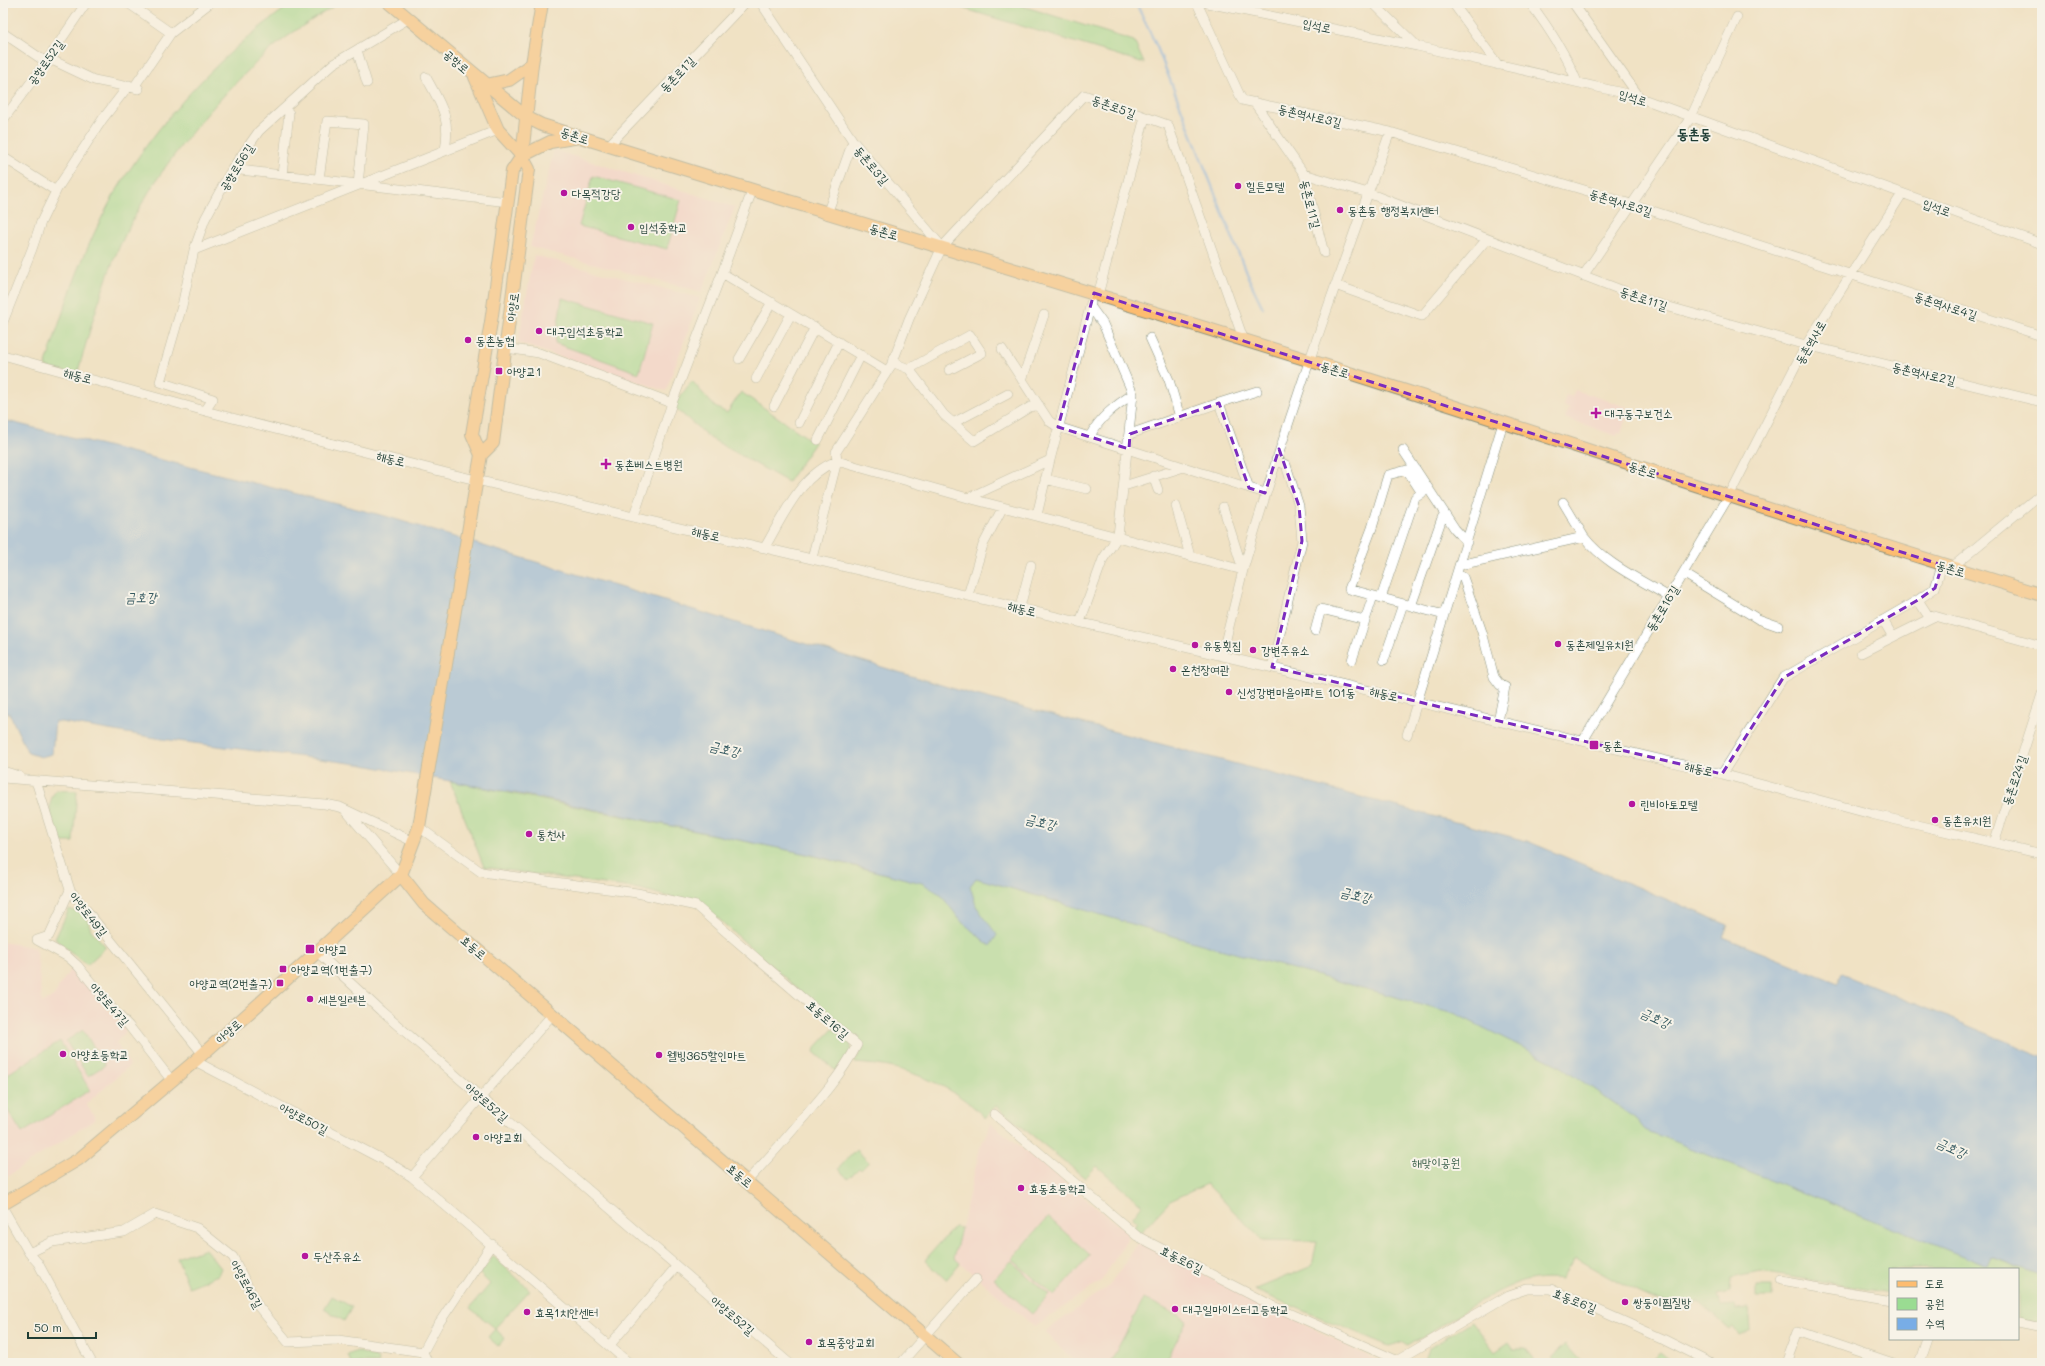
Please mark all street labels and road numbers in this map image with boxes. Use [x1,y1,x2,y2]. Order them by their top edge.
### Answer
street label: 입석로 [1301,14,1333,36]
street label: 공항로52길 [23,36,67,88]
street label: 공항로 [441,45,473,77]
street label: 동촌로1길 [656,52,698,95]
street label: 입석로 [1617,85,1649,109]
street label: 동촌로5길 [1090,91,1138,121]
street label: 동촌역사로3길 [1277,100,1344,130]
street label: 동촌로 [559,123,591,147]
street label: 공항로56길 [215,140,257,194]
street label: 동촌로3길 [851,142,893,188]
street label: 동촌로11길 [1297,178,1325,230]
street label: 동촌역사로3길 [1588,185,1655,219]
street label: 입석로 [1921,195,1953,219]
street label: 동촌로 [868,219,900,243]
street label: 동촌로11길 [1618,282,1670,314]
street label: 동촌역사로4길 [1913,287,1980,323]
street label: 아양로 [502,292,522,322]
street label: 동촌역사로 [1791,317,1829,367]
street label: 동촌로 [1319,357,1351,381]
street label: 동촌역사로2길 [1891,358,1958,388]
street label: 해동로 [62,364,94,386]
street label: 해동로 [375,447,407,469]
street label: 동촌로 [1627,457,1659,481]
street label: 해동로 [690,522,722,544]
street label: 동촌로 [1935,556,1967,580]
street label: 동촌로16길 [1642,582,1682,634]
street label: 해동로 [1006,597,1038,619]
street label: 해동로 [1368,682,1400,704]
street label: 동촌로24길 [1998,752,2030,807]
street label: 해동로 [1683,757,1715,779]
street label: 아양로49길 [66,888,112,940]
street label: 효동로 [458,931,490,963]
street label: 아양로47길 [87,979,133,1029]
street label: 효동로16길 [803,996,853,1042]
street label: 아양로 [212,1015,244,1047]
street label: 아양로52길 [462,1079,512,1125]
street label: 아양로50길 [277,1098,331,1138]
street label: 효동로 [724,1160,756,1190]
street label: 효동로6길 [1158,1241,1206,1277]
street label: 아양로46길 [227,1257,267,1311]
street label: 효동로6길 [1551,1284,1600,1316]
street label: 아양로52길 [708,1292,758,1338]

